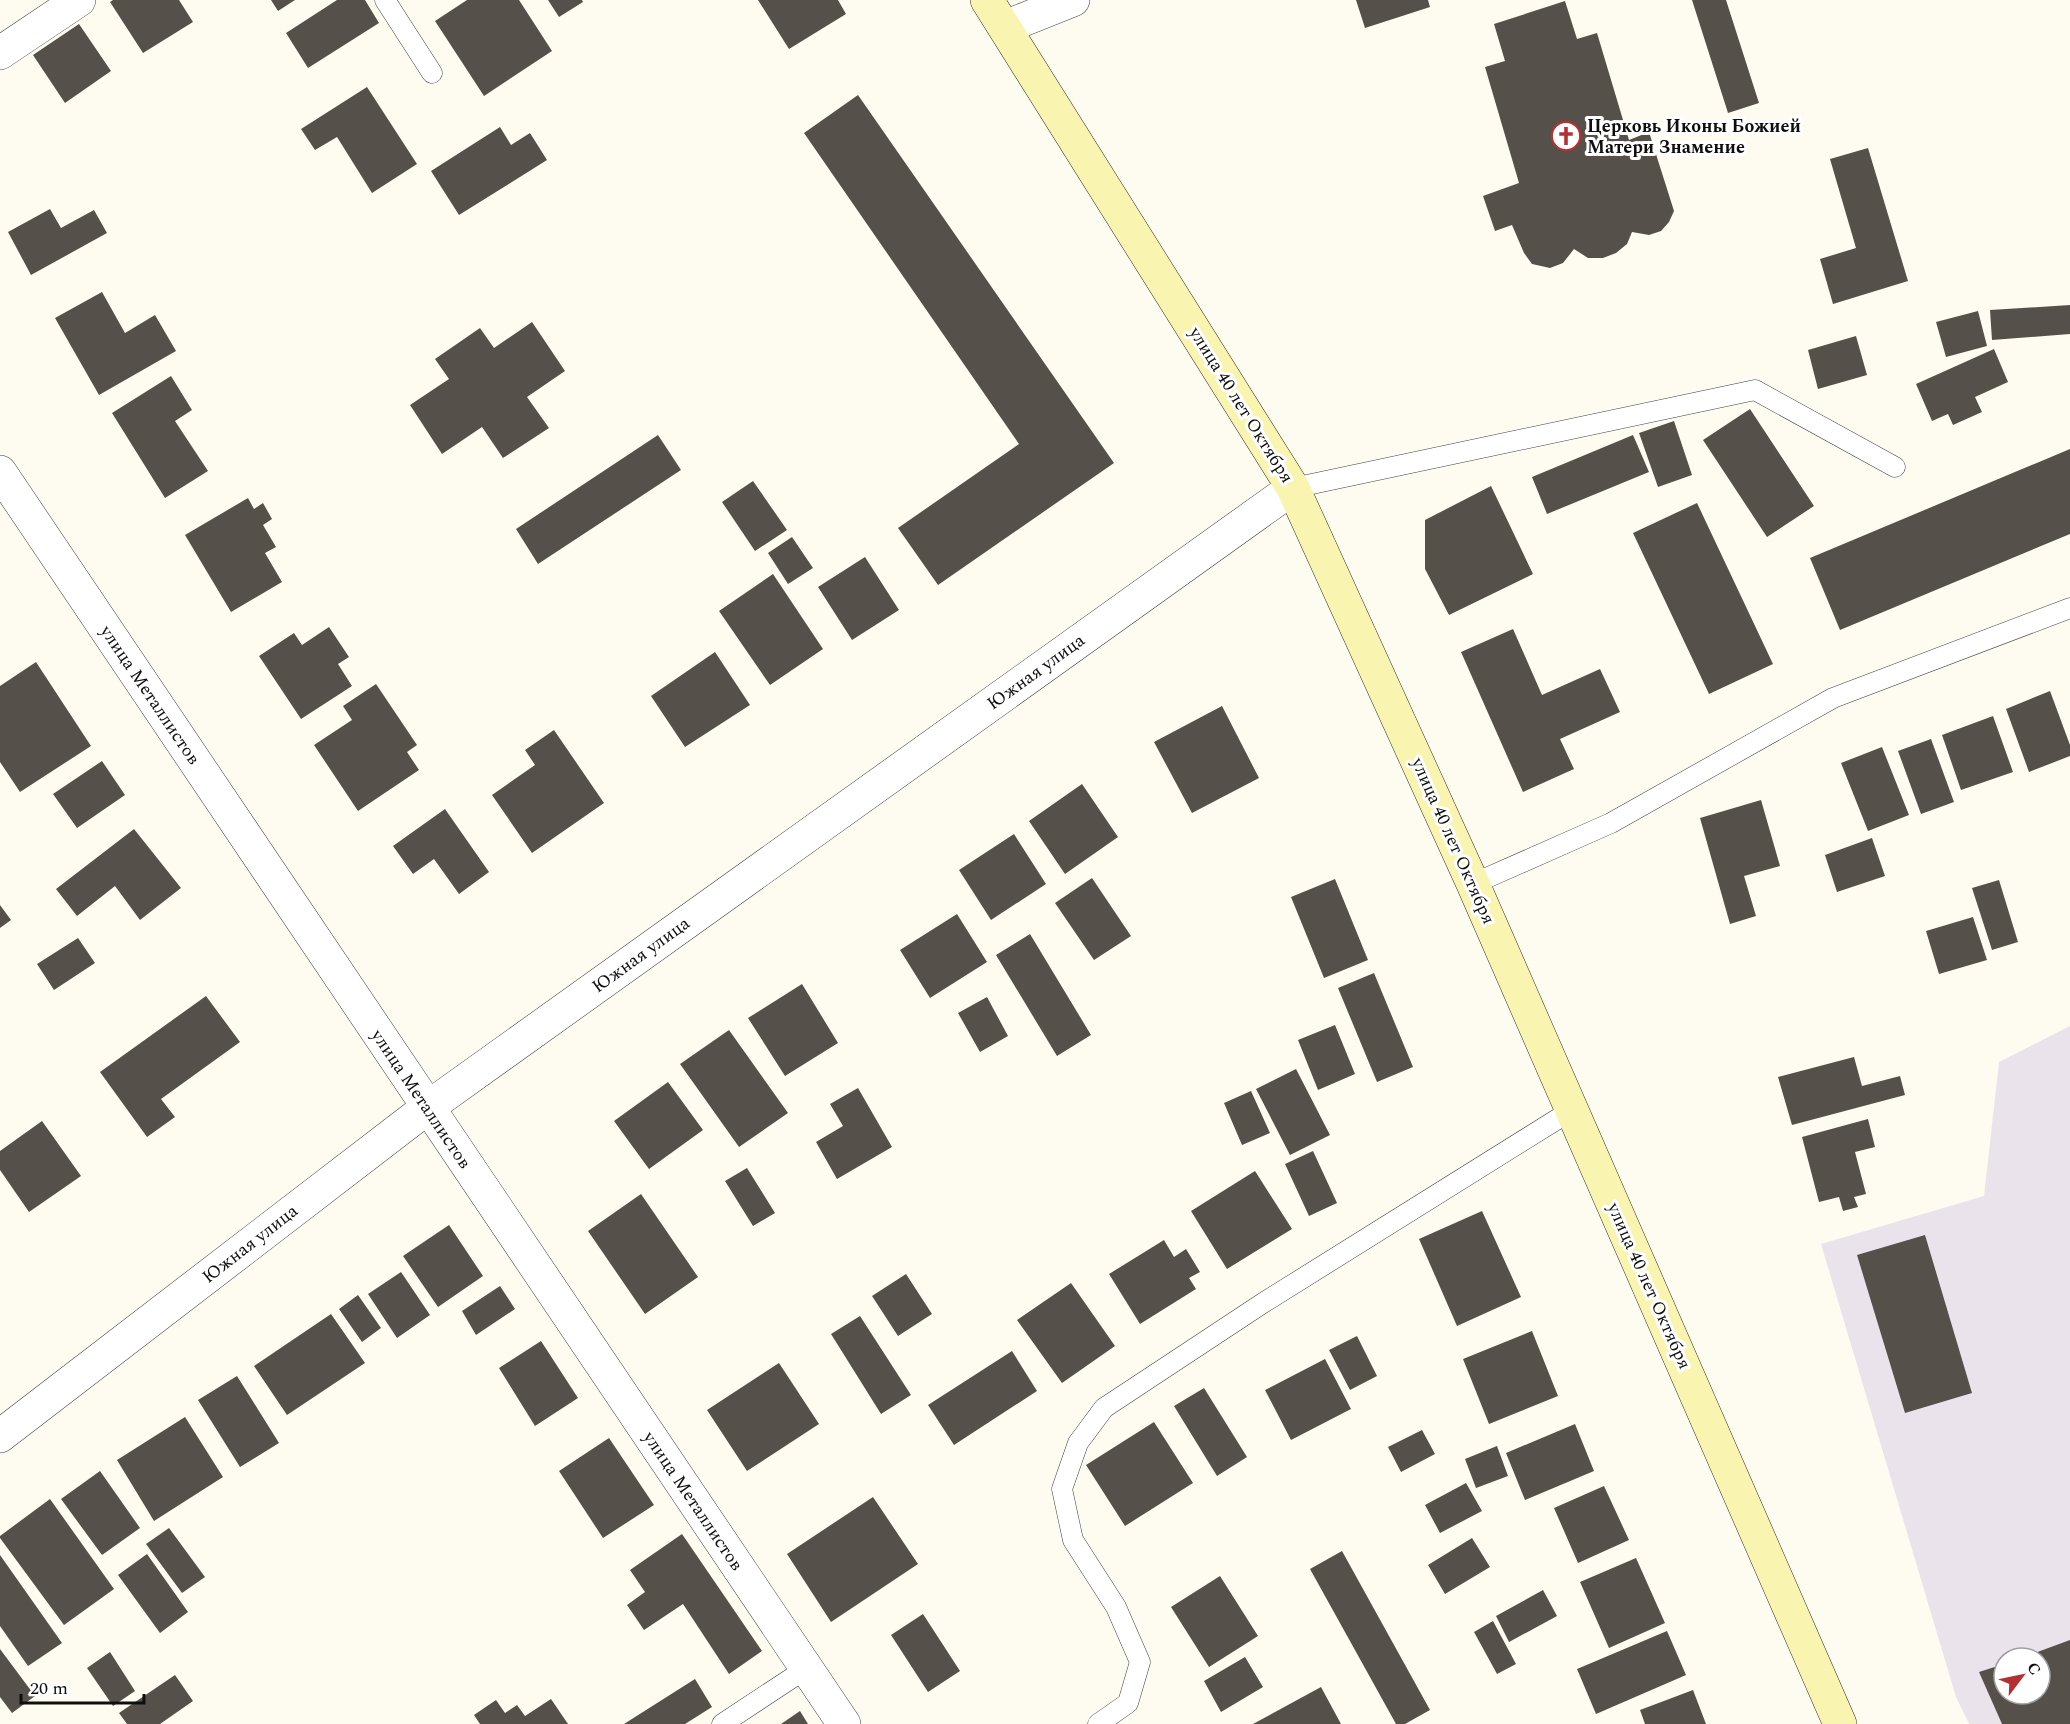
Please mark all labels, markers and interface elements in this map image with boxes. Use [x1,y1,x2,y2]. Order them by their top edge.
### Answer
place label: Церковь Иконы Божией Матери Знамение [1587,113,1801,161]
church icon: Церковь Иконы Божией Матери Знамение [1550,120,1582,152]
street label: улица 40 лет Октября [1181,321,1300,488]
street label: улица Металлистов [93,619,207,770]
street label: Южная улица [981,627,1091,717]
street label: улица 40 лет Октября [1404,752,1502,929]
street label: Южная улица [586,910,696,1000]
street label: улица Металлистов [364,1023,478,1174]
street label: улица 40 лет Октября [1600,1197,1698,1374]
street label: Южная улица [196,1198,304,1290]
street label: улица Металлистов [636,1425,750,1576]
north arrow [1992,1646,2052,1706]
text: С [2021,1657,2047,1680]
scale bar [21,1667,144,1705]
text: 20 m [30,1675,68,1702]

